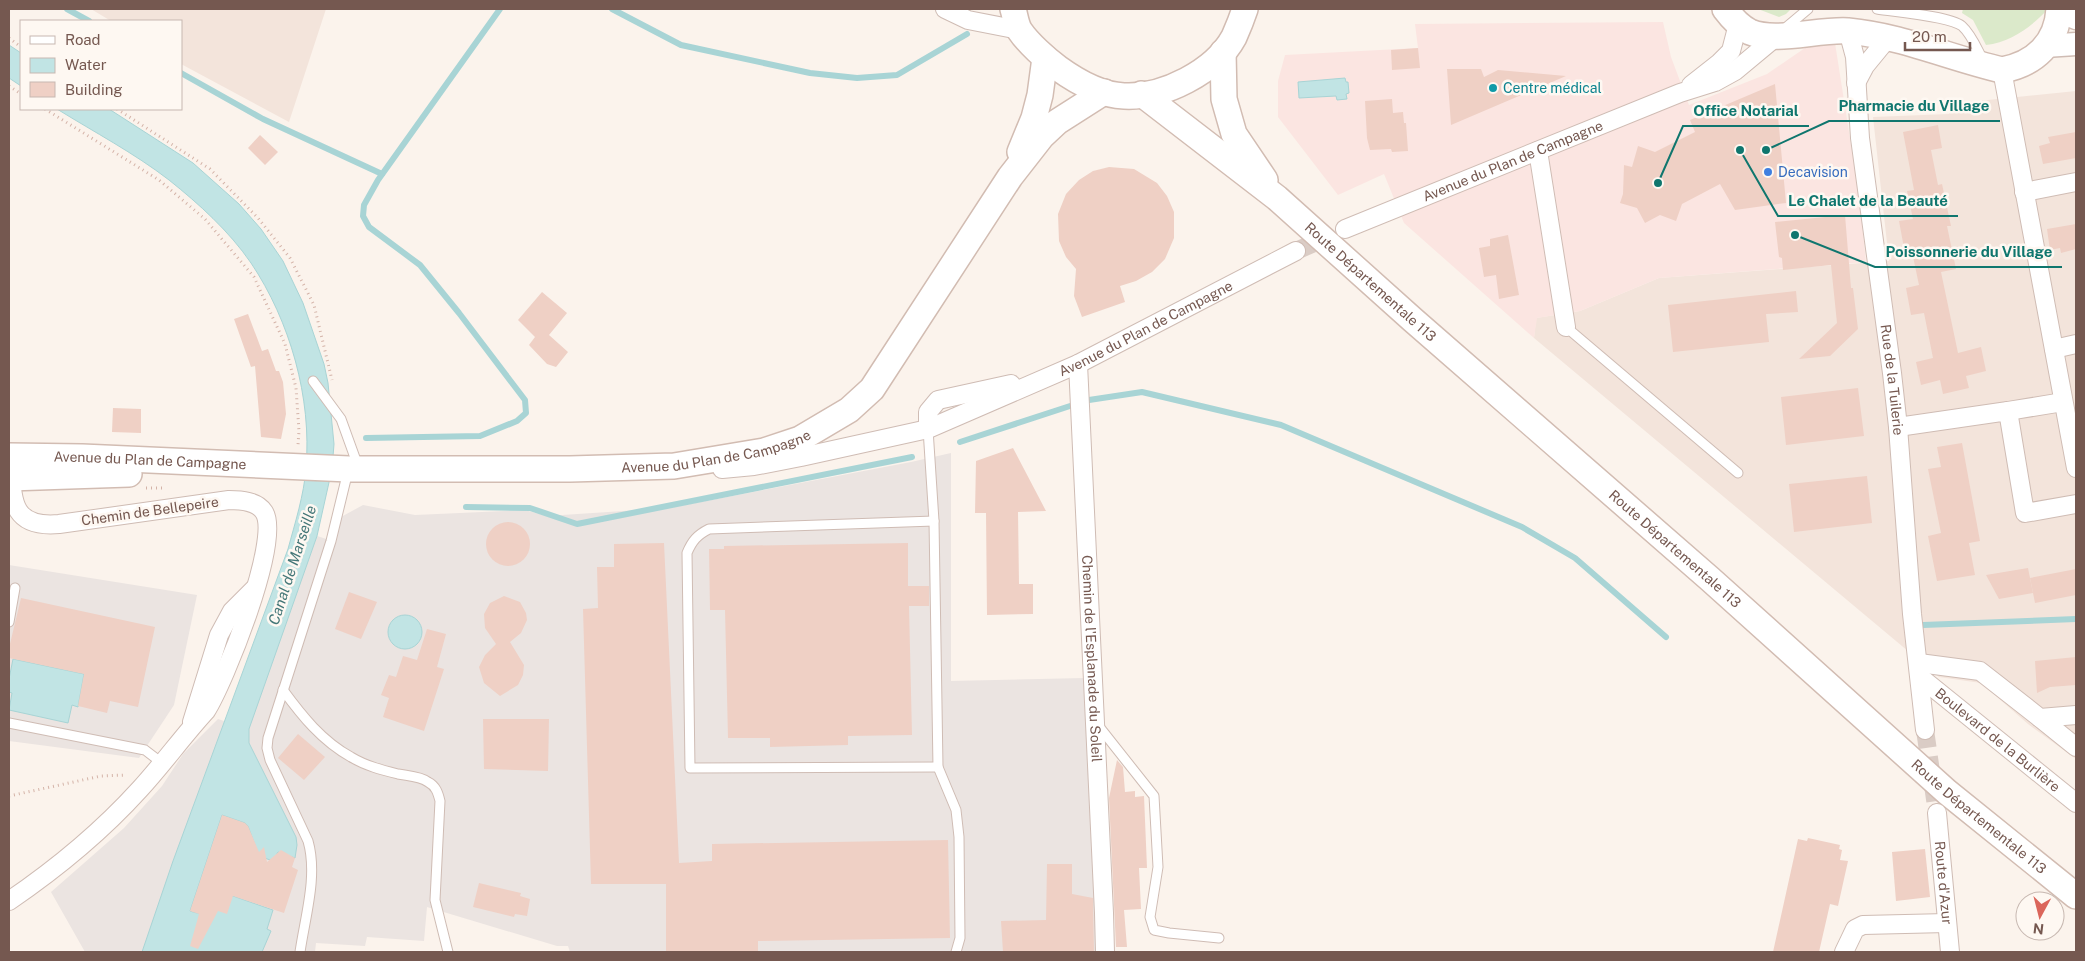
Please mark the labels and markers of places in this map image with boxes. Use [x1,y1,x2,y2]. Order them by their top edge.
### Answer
place label: Centre médical [1503,80,1602,96]
marker: Centre médical [1487,82,1499,94]
callout: Pharmacie du Village [1829,91,2000,121]
callout: Office Notarial [1683,96,1809,126]
place label: Decavision [1778,164,1848,180]
marker: Decavision [1762,166,1774,178]
callout: Le Chalet de la Beauté [1778,186,1958,216]
callout: Poissonnerie du Village [1875,237,2062,267]

